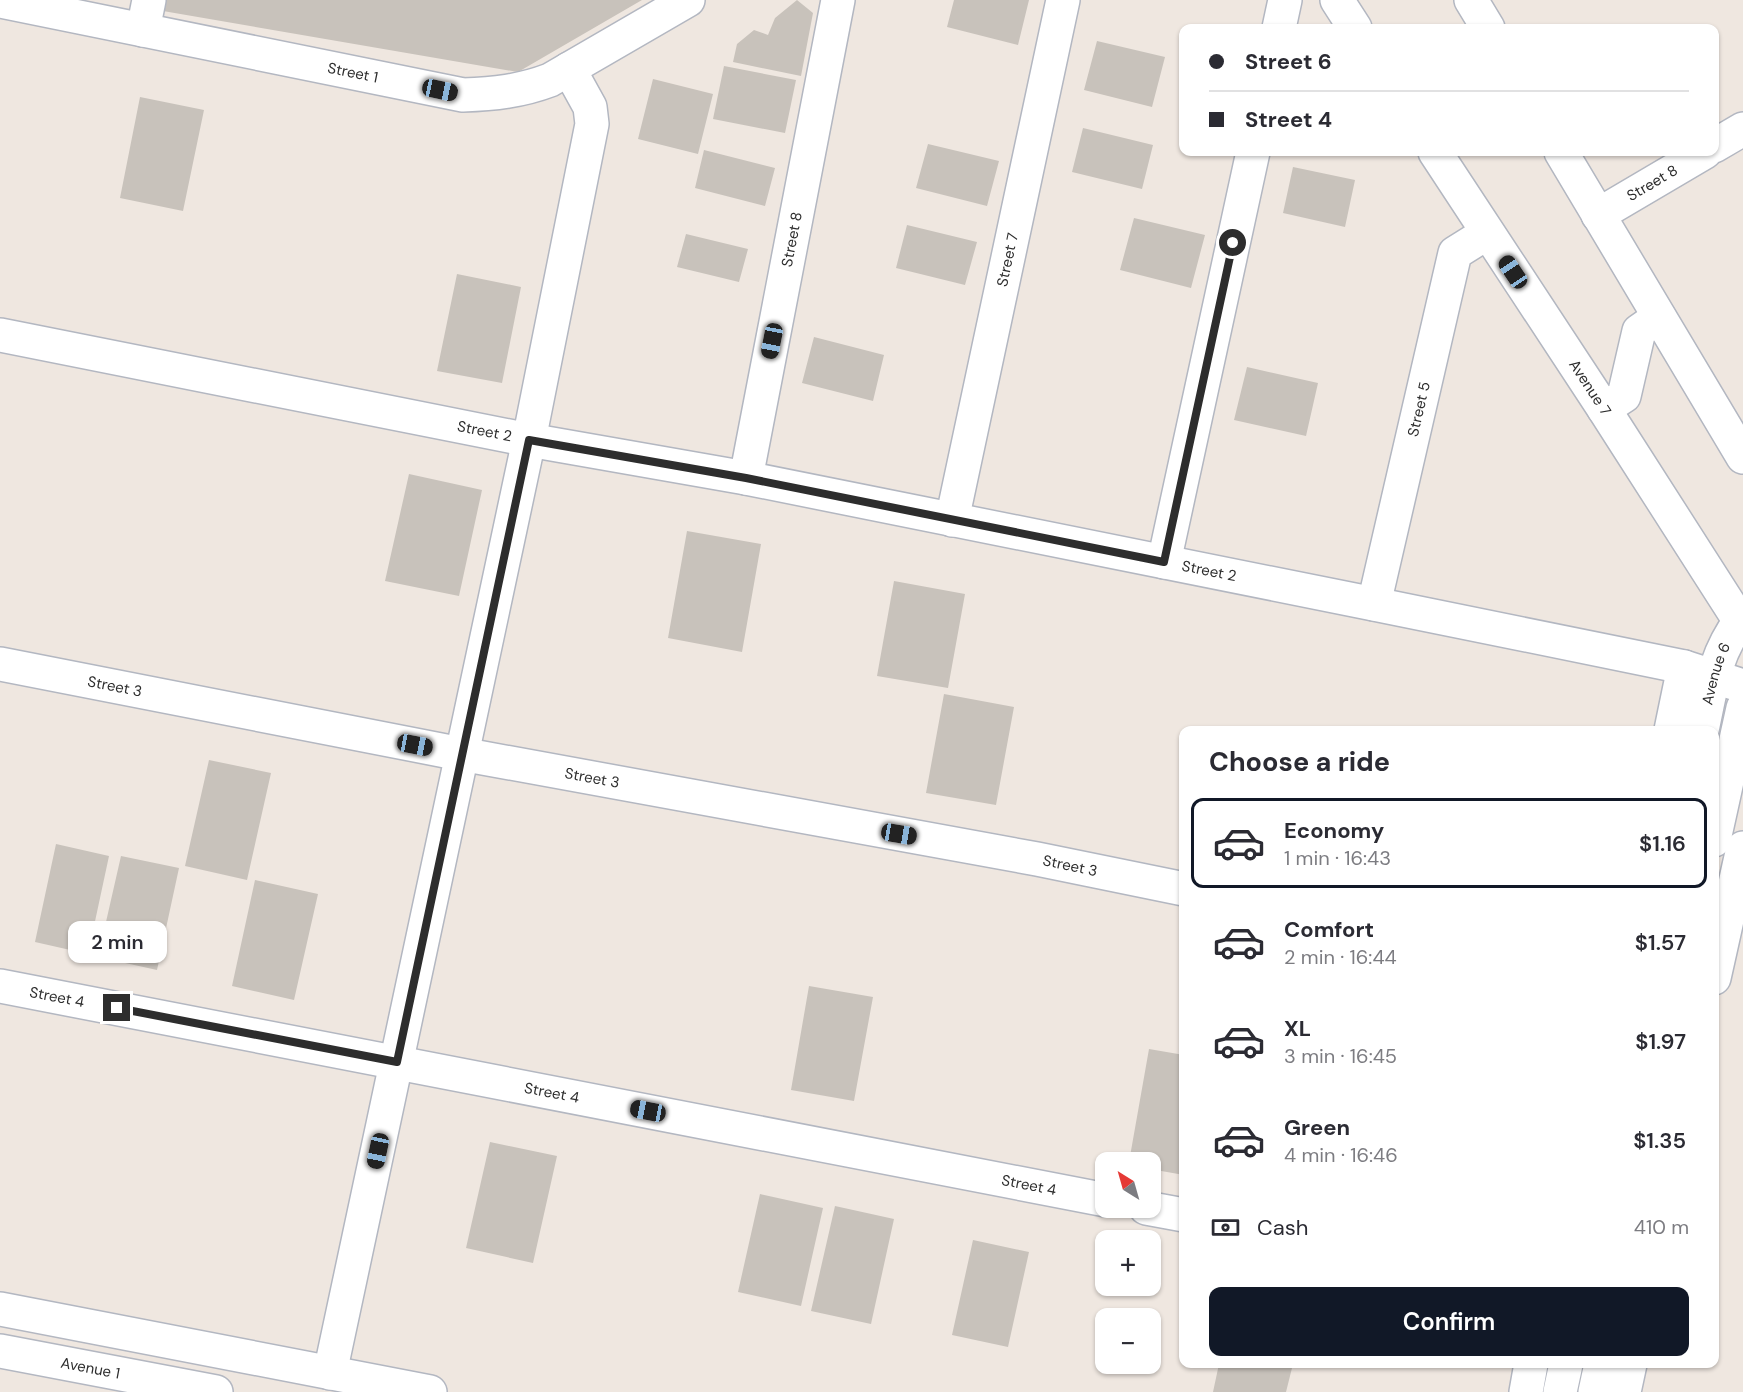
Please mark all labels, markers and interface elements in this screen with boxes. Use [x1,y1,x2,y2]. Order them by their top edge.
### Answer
text: Street 6 [1245,47,1332,76]
street label: Street 1 [326,58,380,88]
car [421,77,459,103]
text: Street 4 [1245,105,1332,134]
street label: Street 8 [1623,160,1681,206]
street label: Street 8 [777,210,807,269]
route start [1219,229,1246,256]
street label: Street 7 [992,231,1023,289]
car [1495,252,1531,292]
car [760,322,784,360]
street label: Avenue 7 [1564,356,1616,419]
street label: Street 5 [1403,380,1435,439]
street label: Street 2 [456,416,514,446]
street label: Street 2 [1180,556,1238,586]
street label: Avenue 6 [1697,639,1735,707]
street label: Street 3 [86,671,144,702]
car [396,733,434,757]
text: Choose a ride [1209,744,1390,779]
street label: Street 3 [563,763,621,793]
icon: car [1212,816,1266,870]
text: Economy [1284,816,1384,845]
car [880,822,918,846]
text: $1.16 [1639,829,1686,858]
text: 1 min · 16:43 [1284,845,1391,871]
street label: Street 3 [1041,850,1099,881]
icon: car [1212,915,1266,969]
text: Comfort [1284,915,1374,944]
callout: 2 min [68,921,166,963]
text: $1.57 [1635,928,1686,957]
text: 2 min [91,929,144,955]
text: 2 min · 16:44 [1284,944,1397,970]
street label: Street 4 [28,982,86,1012]
route end [103,994,130,1021]
icon: car [1212,1014,1266,1068]
text: XL [1284,1014,1311,1043]
text: $1.97 [1635,1027,1686,1056]
text: 3 min · 16:45 [1284,1043,1397,1069]
street label: Street 4 [523,1078,581,1108]
car [629,1099,667,1123]
icon: car [1212,1113,1266,1167]
text: Green [1284,1113,1350,1142]
text: $1.35 [1633,1126,1686,1155]
car [365,1132,391,1170]
text: 4 min · 16:46 [1284,1142,1398,1168]
north arrow [1095,1152,1161,1218]
map controls [1095,1152,1161,1374]
street label: Street 4 [1000,1170,1058,1200]
icon: cash [1209,1211,1242,1244]
text: Cash [1257,1213,1308,1242]
text: 410 m [1634,1214,1689,1240]
button: + [1095,1230,1161,1296]
button: Confirm [1209,1287,1689,1356]
button: − [1095,1308,1161,1374]
street label: Avenue 1 [59,1353,122,1384]

